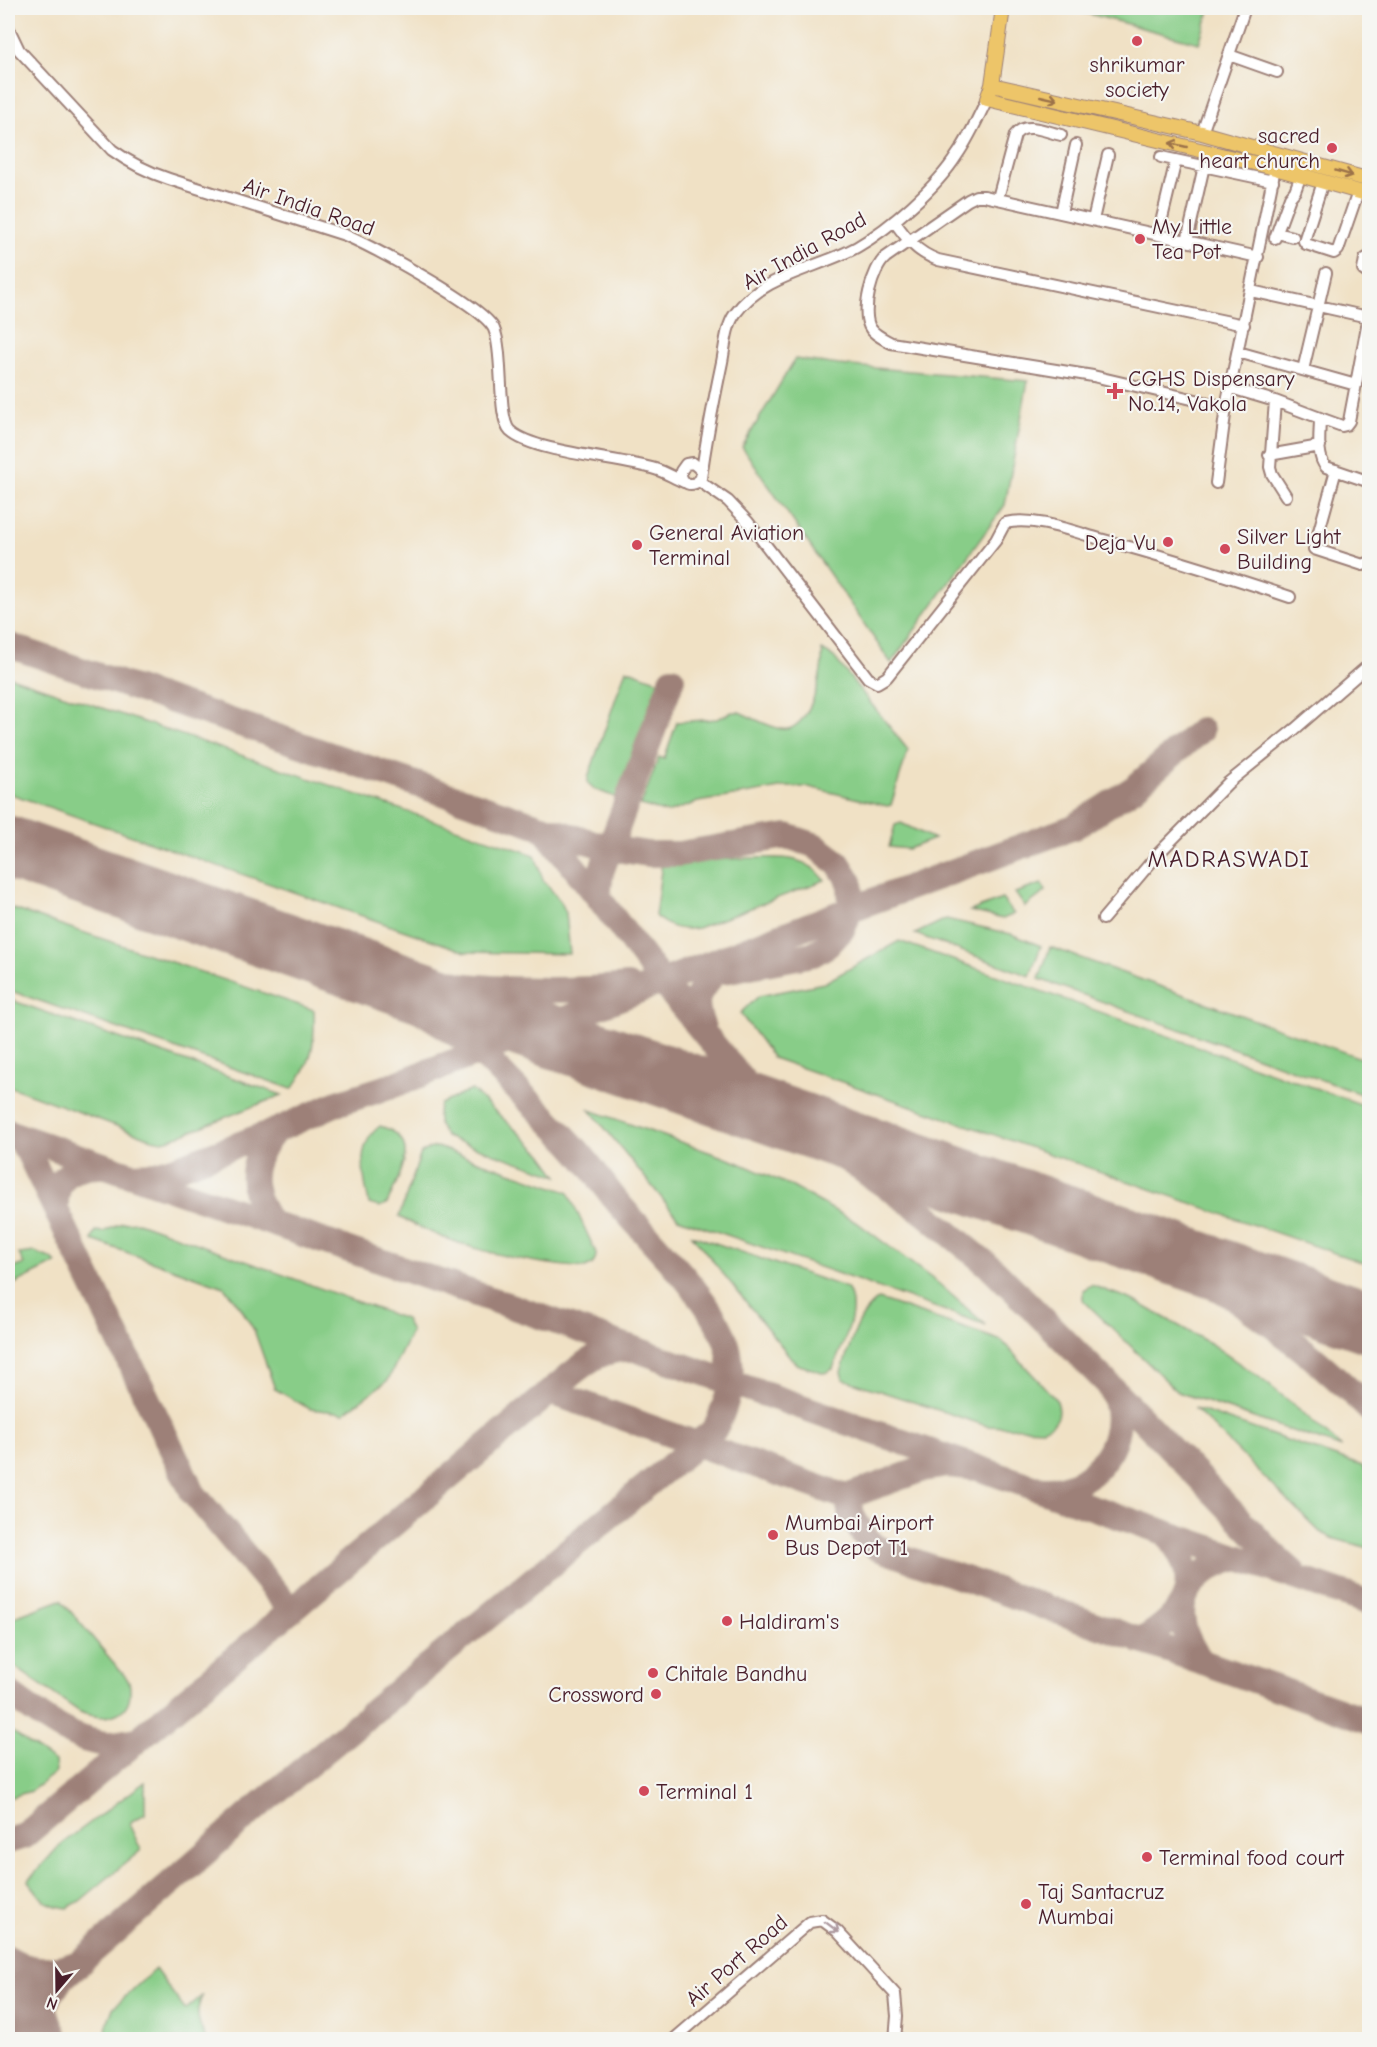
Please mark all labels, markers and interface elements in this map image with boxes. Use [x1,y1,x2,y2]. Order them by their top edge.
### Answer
marker: shrikumar society [1130,34,1144,48]
place label: shrikumar society [1090,52,1185,103]
one-way arrow [1039,92,1058,104]
place label: sacred heart church [1199,123,1320,174]
one-way arrow [1168,138,1187,150]
marker: sacred heart church [1325,141,1339,155]
one-way arrow [1334,168,1353,179]
street label: Air India Road [239,172,378,242]
street label: Air India Road [738,206,871,296]
place label: My Little Tea Pot [1152,214,1232,265]
marker: My Little Tea Pot [1133,232,1147,246]
place label: CGHS Dispensary No.14, Vakola [1128,366,1295,417]
marker: CGHS Dispensary No.14, Vakola [1106,382,1124,400]
place label: General Aviation Terminal [649,520,804,571]
place label: Silver Light Building [1237,524,1341,575]
place label: Deja Vu [1085,530,1156,556]
marker: Deja Vu [1161,535,1175,549]
marker: General Aviation Terminal [630,538,644,552]
marker: Silver Light Building [1218,542,1232,556]
district label: MADRASWADI [1148,845,1310,873]
place label: Mumbai Airport Bus Depot T1 [785,1510,934,1561]
marker: Mumbai Airport Bus Depot T1 [766,1528,780,1542]
place label: Haldiram's [739,1609,839,1635]
marker: Haldiram's [720,1614,734,1628]
place label: Chitale Bandhu [665,1661,807,1687]
marker: Chitale Bandhu [646,1666,660,1680]
place label: Crossword [548,1682,644,1708]
marker: Crossword [649,1687,663,1701]
place label: Terminal 1 [656,1779,753,1805]
marker: Terminal 1 [637,1784,651,1798]
place label: Terminal food court [1159,1845,1345,1871]
marker: Terminal food court [1140,1850,1154,1864]
place label: Taj Santacruz Mumbai [1038,1879,1165,1930]
marker: Taj Santacruz Mumbai [1019,1897,1033,1911]
street label: Air Port Road [680,1909,793,2012]
one-way arrow [823,1921,839,1934]
north arrow [27,1960,87,2020]
text: N [44,1993,60,2013]

